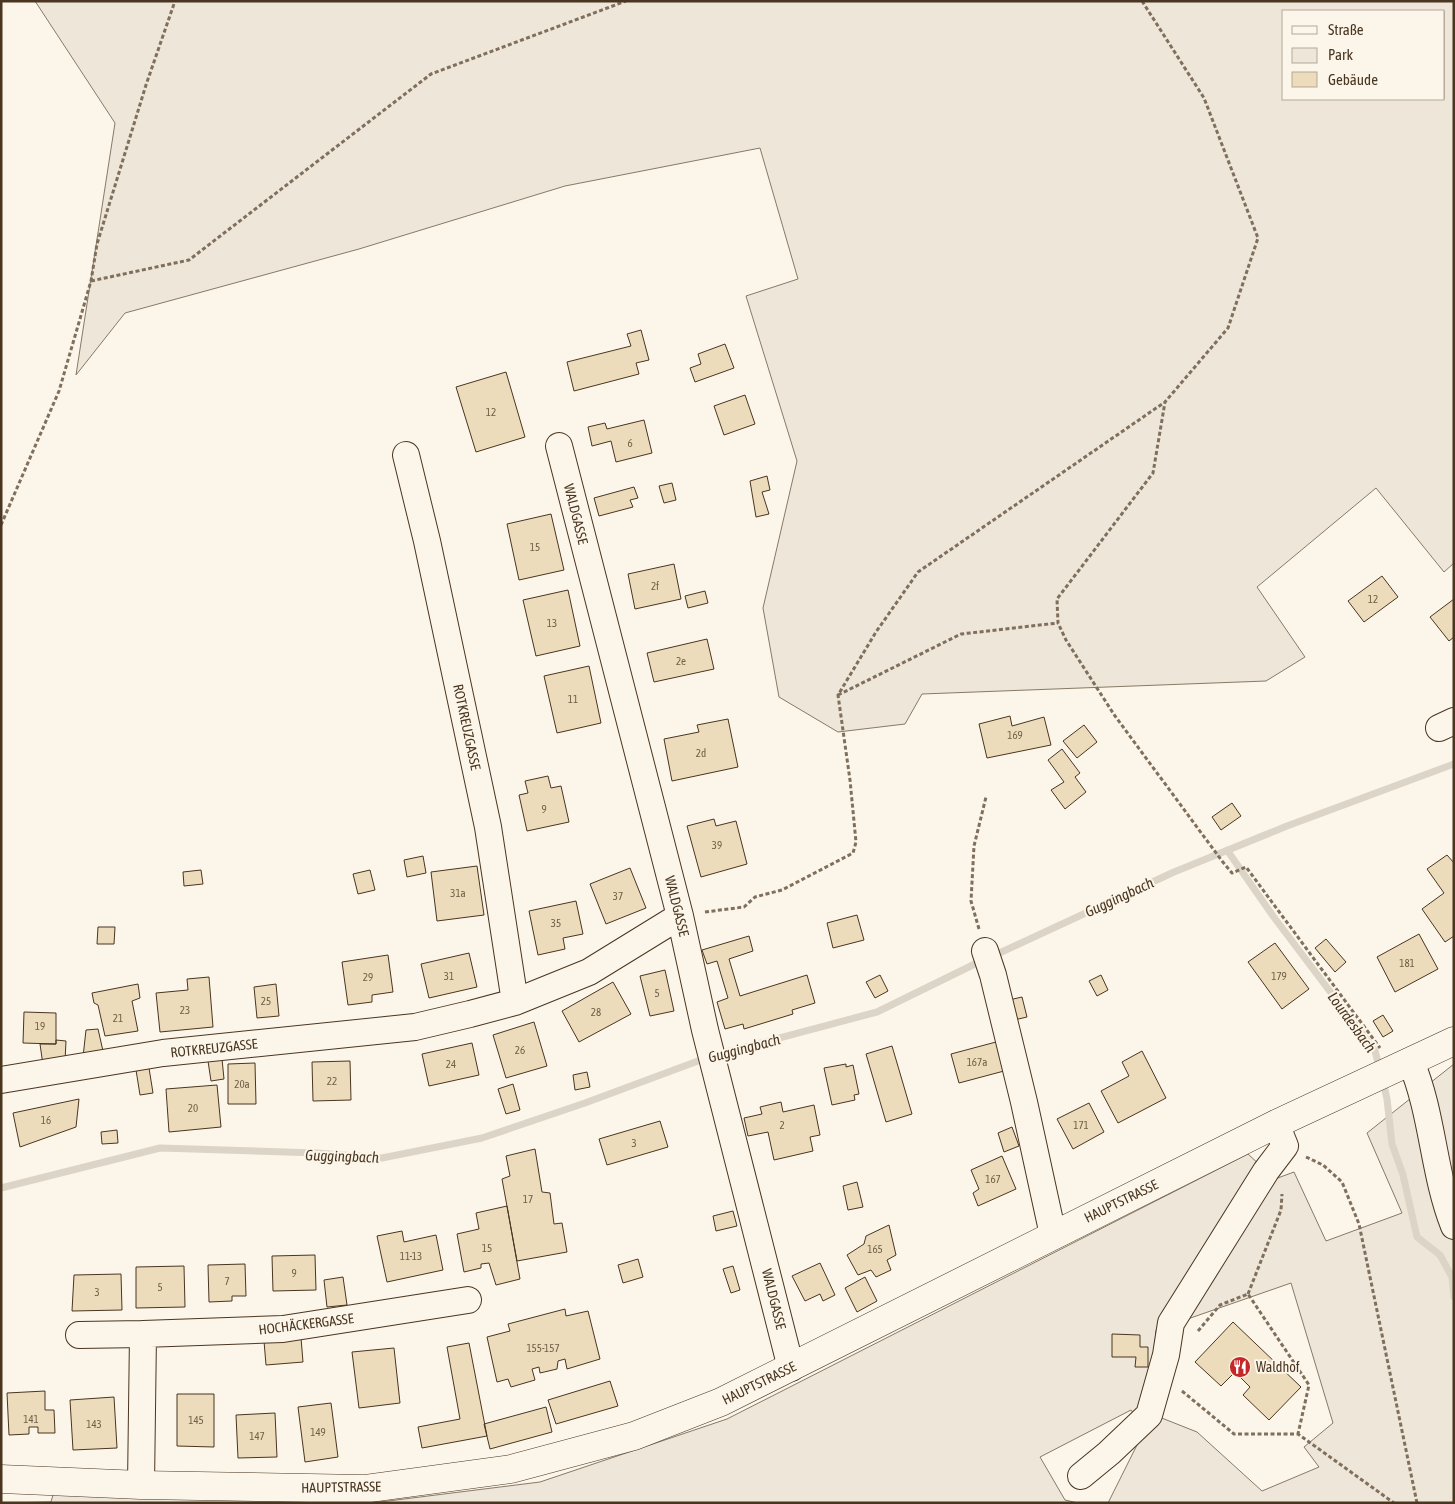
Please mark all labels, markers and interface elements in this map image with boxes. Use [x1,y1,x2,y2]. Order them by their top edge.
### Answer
legend [1282,10,1445,100]
text: Straße [1328,21,1364,38]
text: Park [1328,46,1353,63]
text: Gebäude [1328,71,1378,88]
house number: 12 [486,406,496,418]
house number: 6 [627,437,633,449]
street label: WALDGASSE [561,482,591,546]
house number: 15 [530,541,540,553]
house number: 2f [651,580,659,592]
house number: 12 [1368,593,1378,605]
house number: 13 [547,617,557,629]
house number: 2e [676,655,686,667]
street label: ROTKREUZGASSE [450,683,484,771]
house number: 11 [568,693,578,705]
house number: 169 [1007,729,1023,741]
house number: 2d [696,747,706,759]
house number: 9 [541,803,547,815]
house number: 39 [712,839,722,851]
street label: WALDGASSE [662,874,692,938]
water label: Guggingbach [1082,874,1156,920]
house number: 31a [450,887,466,899]
house number: 37 [613,890,623,902]
house number: 35 [551,917,561,929]
house number: 181 [1399,957,1415,969]
house number: 31 [444,970,454,982]
house number: 179 [1271,970,1287,982]
house number: 29 [363,971,373,983]
house number: 5 [654,987,660,999]
water label: Lourdesbach [1324,989,1380,1055]
house number: 25 [261,995,271,1007]
house number: 23 [180,1004,190,1016]
house number: 28 [591,1006,601,1018]
house number: 21 [113,1012,123,1024]
house number: 19 [35,1020,45,1032]
water label: Guggingbach [706,1030,782,1066]
street label: ROTKREUZGASSE [170,1035,258,1061]
house number: 26 [515,1044,525,1056]
house number: 167a [967,1056,987,1068]
house number: 24 [446,1058,456,1070]
house number: 22 [327,1075,337,1087]
house number: 20a [234,1078,250,1090]
house number: 20 [188,1102,198,1114]
house number: 16 [41,1114,51,1126]
house number: 2 [779,1119,785,1131]
house number: 171 [1073,1119,1089,1131]
house number: 3 [631,1137,637,1149]
water label: Guggingbach [305,1146,379,1166]
house number: 167 [985,1173,1001,1185]
street label: HAUPTSTRASSE [1082,1176,1160,1226]
house number: 17 [523,1193,533,1205]
house number: 15 [482,1242,492,1254]
house number: 165 [867,1243,883,1255]
house number: 11-13 [400,1250,422,1262]
house number: 9 [291,1267,297,1279]
street label: WALDGASSE [759,1267,789,1331]
house number: 7 [224,1275,230,1287]
house number: 5 [157,1281,163,1293]
house number: 3 [94,1286,100,1298]
street label: HOCHÄCKERGASSE [258,1310,354,1338]
house number: 155-157 [526,1342,560,1354]
restaurant icon: Waldhof [1228,1355,1252,1379]
street label: HAUPTSTRASSE [720,1358,798,1408]
place label: Waldhof [1256,1359,1300,1375]
house number: 141 [23,1413,39,1425]
house number: 145 [188,1414,204,1426]
house number: 143 [86,1418,102,1430]
house number: 149 [310,1426,326,1438]
house number: 147 [249,1430,265,1442]
street label: HAUPTSTRASSE [301,1478,381,1496]

